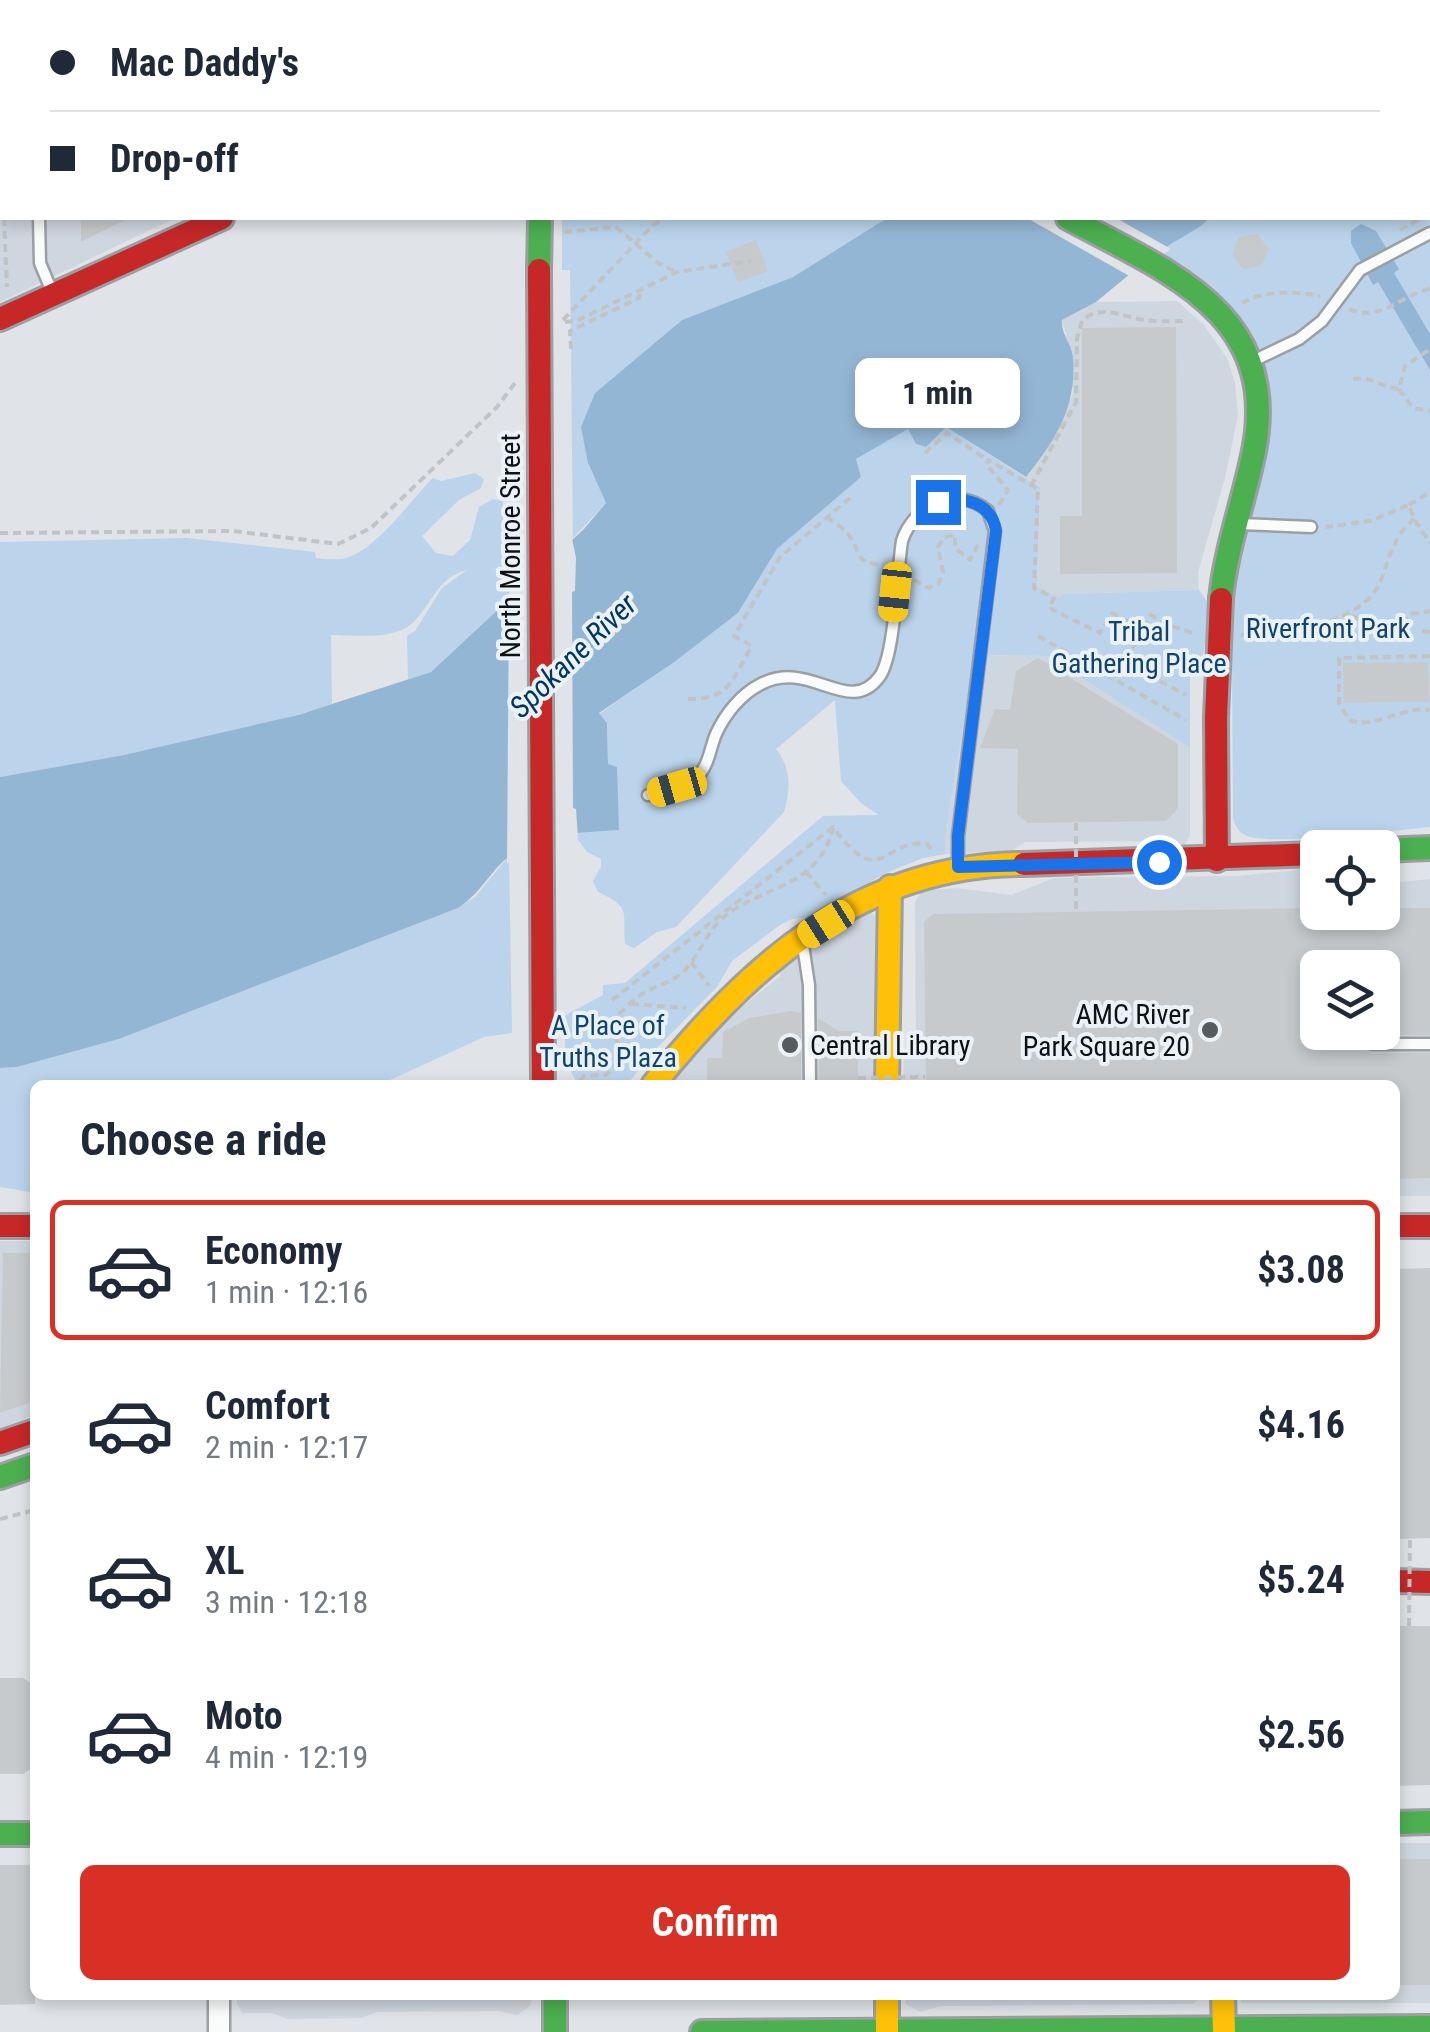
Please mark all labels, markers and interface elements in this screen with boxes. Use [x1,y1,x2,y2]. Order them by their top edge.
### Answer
text: Mac Daddy's [110,41,299,85]
text: Drop-off [110,137,239,181]
callout: 1 min [856,357,1020,427]
text: 1 min [902,374,973,412]
street label: North Monroe Street [494,433,527,659]
route end [916,480,961,525]
car [877,561,913,623]
water label: Spokane River [502,586,644,725]
park label: Riverfront Park [1246,612,1411,645]
park label: Tribal Gathering Place [1051,615,1227,680]
car [644,764,710,810]
map controls [1300,830,1400,1050]
button: locate [1300,830,1400,930]
route start [1137,840,1182,885]
car [793,895,859,953]
button: layers [1300,950,1400,1050]
place label: AMC River Park Square 20 [1023,998,1190,1063]
park label: A Place of Truths Plaza [539,1009,677,1074]
marker: AMC River Park Square 20 [1199,1019,1221,1041]
place label: Central Library [810,1029,971,1062]
marker: Central Library [779,1034,801,1056]
text: Choose a ride [80,1113,327,1166]
icon: car [85,1225,175,1315]
text: Economy [205,1229,342,1273]
text: $3.08 [1257,1248,1345,1292]
text: 1 min · 12:16 [205,1273,368,1311]
icon: car [85,1380,175,1470]
text: Comfort [205,1384,330,1428]
text: $4.16 [1257,1403,1345,1447]
text: 2 min · 12:17 [205,1428,368,1466]
icon: car [85,1535,175,1625]
text: XL [205,1539,244,1583]
text: $5.24 [1257,1558,1345,1602]
text: 3 min · 12:18 [205,1583,368,1621]
icon: car [85,1690,175,1780]
text: Moto [205,1694,283,1738]
text: $2.56 [1257,1713,1345,1757]
text: 4 min · 12:19 [205,1738,368,1776]
button: Confirm [80,1865,1350,1980]

